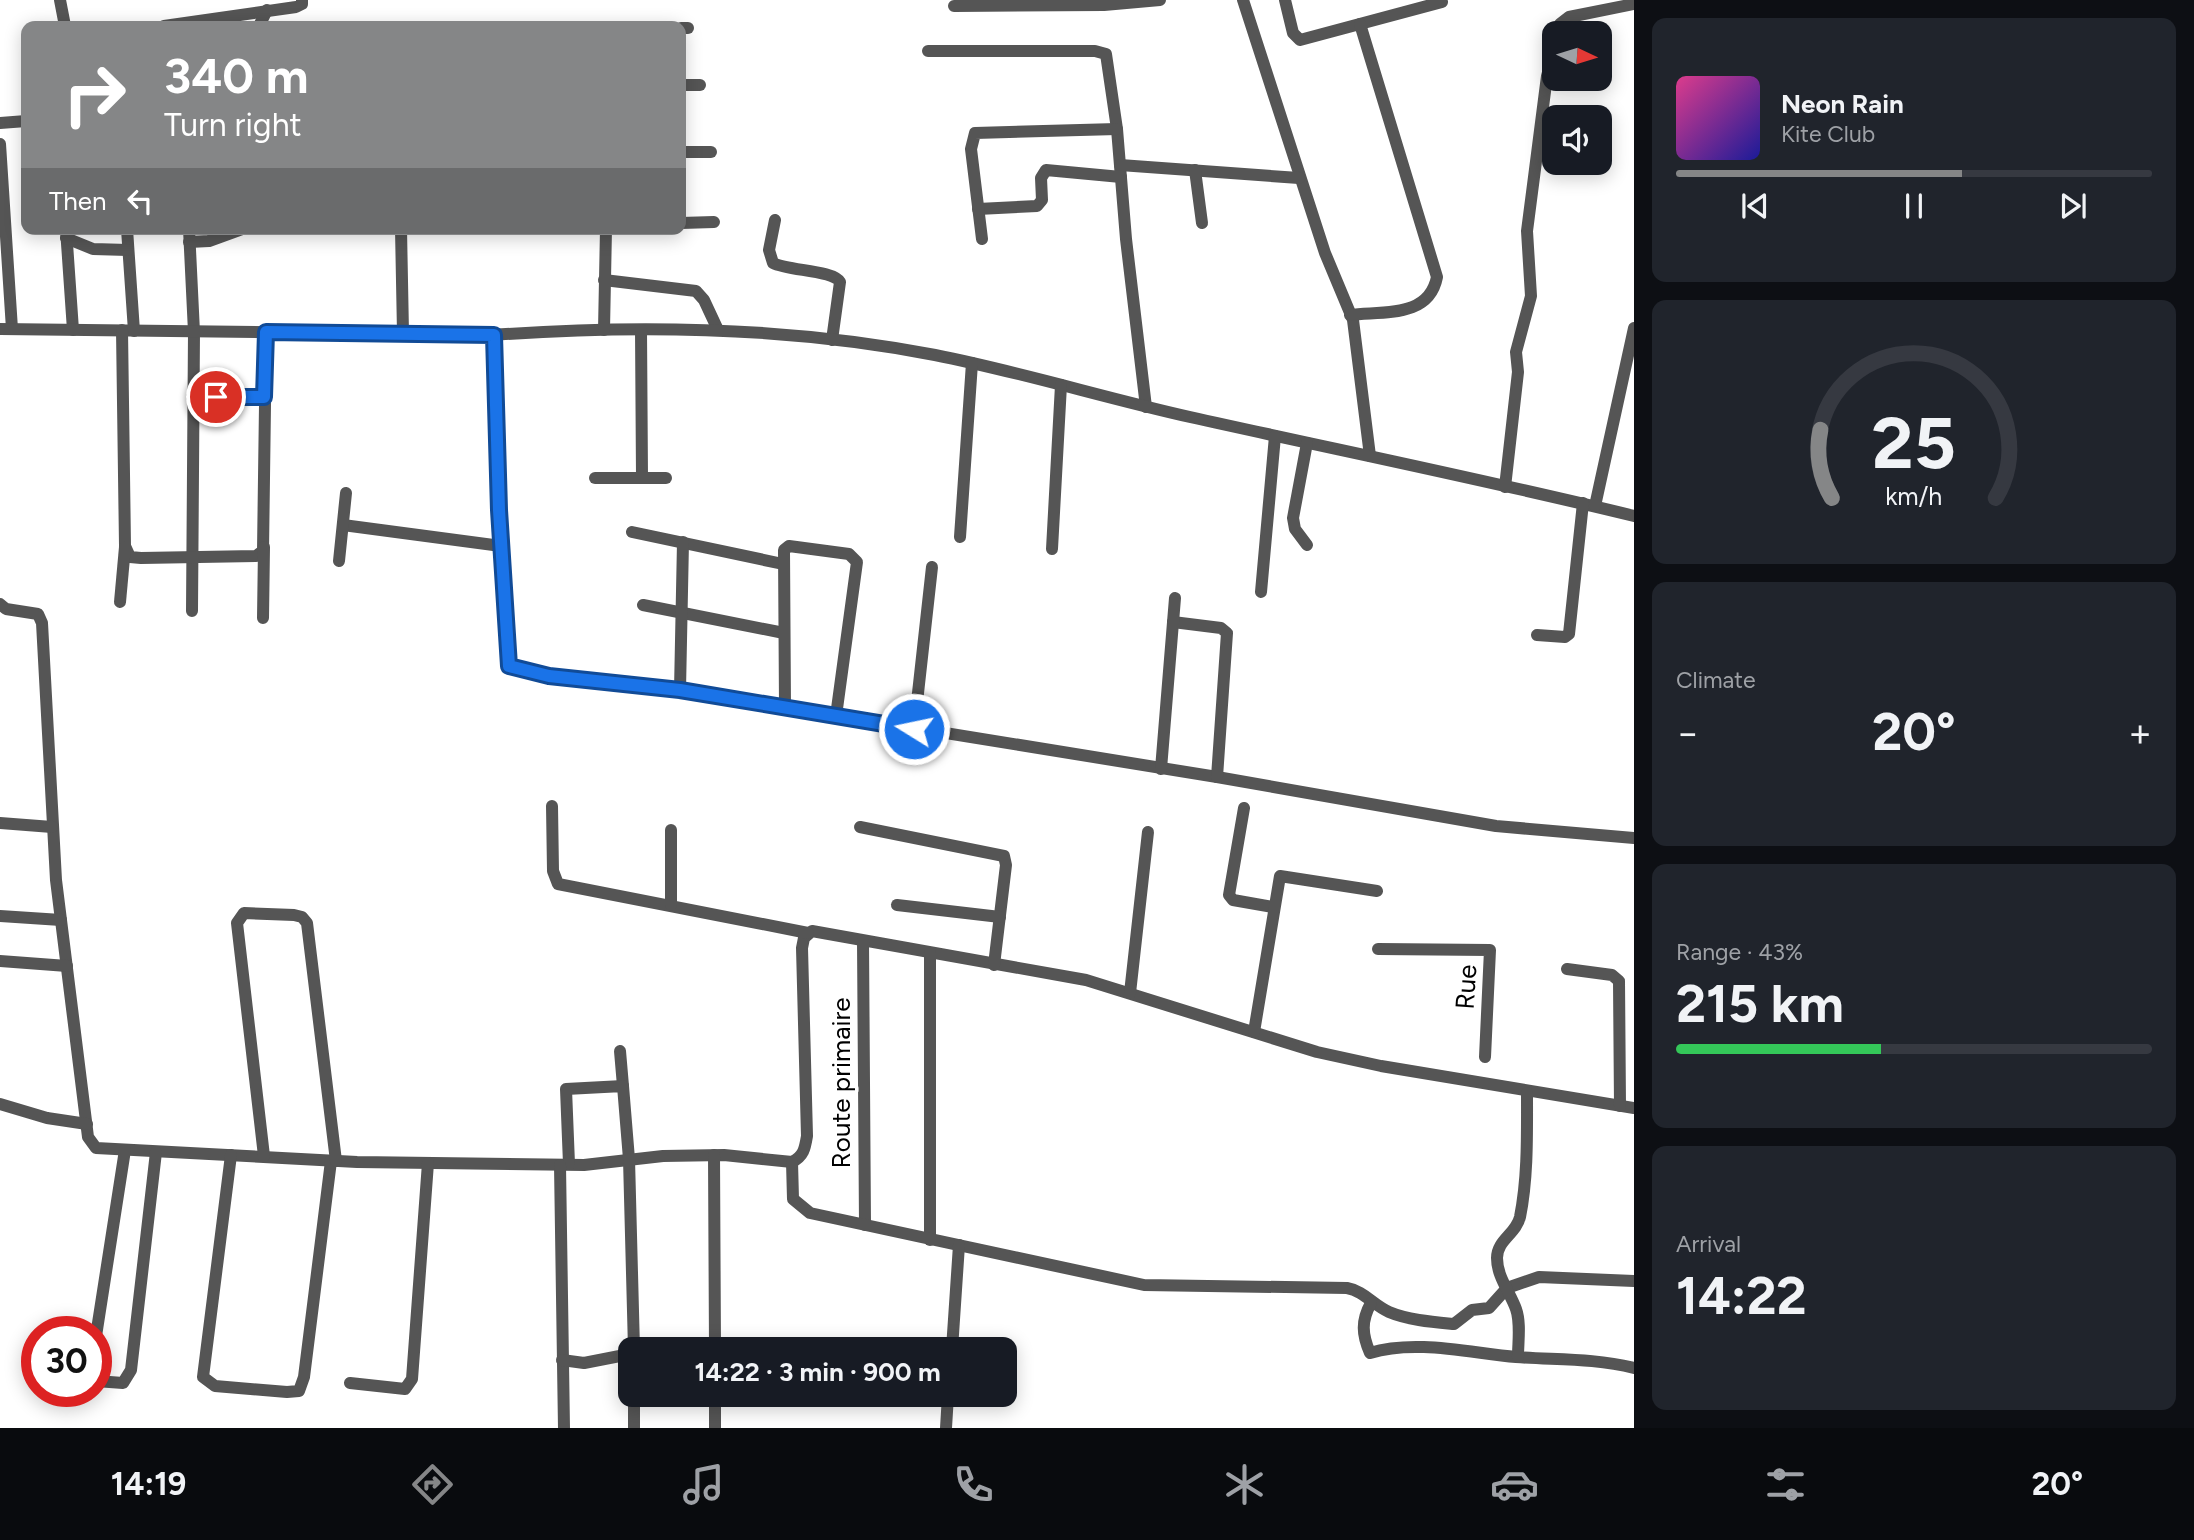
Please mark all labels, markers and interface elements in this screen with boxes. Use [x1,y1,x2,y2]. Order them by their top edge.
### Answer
north arrow [1542,21,1612,91]
map controls [1542,21,1612,175]
text: 340 m [164,46,308,105]
icon: right [49,49,140,140]
text: Neon Rain [1781,88,1904,120]
button: sound [1542,105,1612,175]
text: Turn right [164,106,302,144]
text: Kite Club [1781,120,1875,148]
icon: left [121,182,159,220]
text: Then [49,185,107,217]
icon: previous [1736,187,1774,225]
icon: pause [1895,187,1933,225]
icon: next [2054,187,2092,225]
pin [186,367,246,427]
icon: arrive [197,378,235,416]
text: 25 [1872,399,1956,486]
text: km/h [1885,481,1943,511]
text: Climate [1676,666,1755,694]
position arrow [877,692,951,766]
text: 20° [1872,701,1956,763]
text: − [1676,710,1700,756]
text: + [2128,710,2152,756]
text: Range · 43% [1676,938,1803,966]
street label: Rue [1448,963,1484,1011]
text: 215 km [1676,973,1844,1035]
street label: Route primaire [825,998,857,1168]
text: Arrival [1676,1230,1741,1258]
text: 14:22 [1676,1265,1807,1327]
speed limit sign: 30 [21,1316,112,1407]
text: 14:22 · 3 min · 900 m [694,1356,941,1388]
icon: directions [408,1460,457,1509]
icon: music [679,1460,728,1509]
icon: phone [949,1460,998,1509]
icon: climate [1220,1460,1269,1509]
icon: car [1490,1460,1539,1509]
icon: filters [1761,1460,1810,1509]
text: 14:19 [111,1465,186,1503]
text: 20° [2032,1465,2083,1503]

